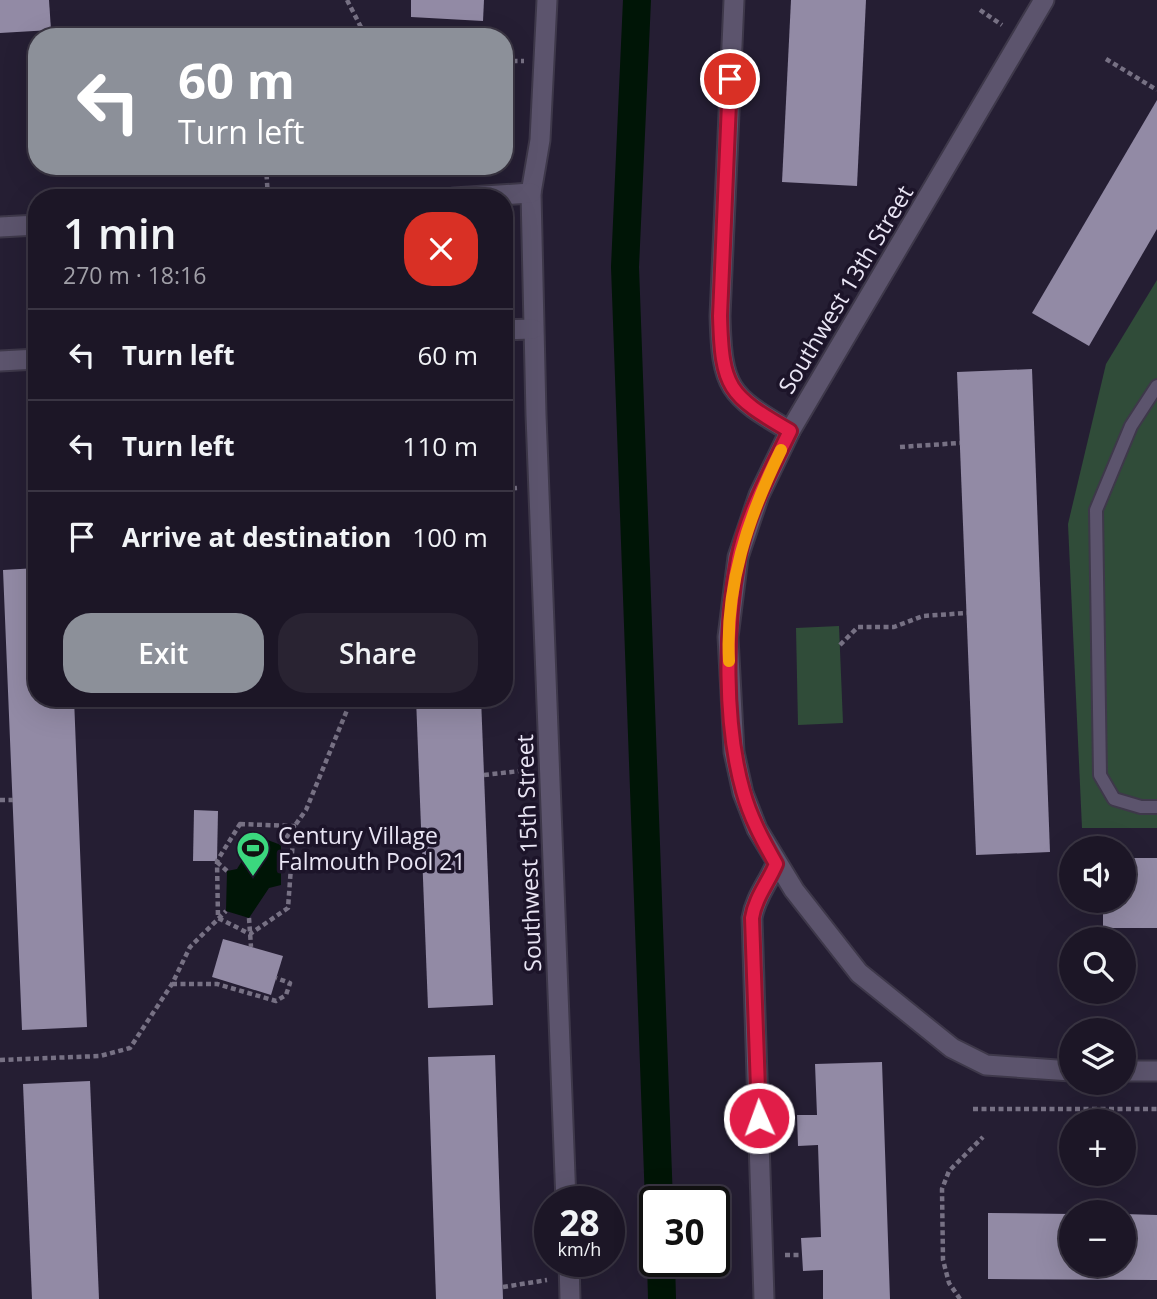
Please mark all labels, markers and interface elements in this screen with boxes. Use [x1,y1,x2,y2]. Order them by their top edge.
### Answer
text: 60 m [178,47,295,113]
pin [700,49,760,109]
icon: left [63,56,154,147]
icon: arrive [711,60,749,98]
text: Turn left [178,110,304,153]
street label: Southwest 13th Street [770,179,920,399]
text: 1 min [63,204,176,261]
button: close [404,212,478,286]
text: 270 m · 18:16 [63,259,206,291]
icon: left [63,336,101,374]
text: Turn left [122,337,234,373]
text: 60 m [417,337,478,373]
icon: left [63,427,101,465]
text: Turn left [122,428,234,464]
text: 110 m [403,428,478,464]
icon: arrive [63,518,101,556]
text: Arrive at destination [122,519,391,555]
text: 100 m [412,519,488,555]
button: Exit [63,613,264,693]
button: Share [278,613,478,693]
street label: Southwest 15th Street [508,734,548,972]
place label: Century Village Falmouth Pool 21 [278,819,466,877]
sports icon: Century Village Falmouth Pool 21 [234,829,272,878]
map controls [1059,836,1136,1277]
button: sound [1059,836,1136,913]
button: search [1059,927,1136,1004]
button: layers [1059,1018,1136,1095]
position arrow [722,1081,796,1155]
button: + [1059,1109,1136,1186]
speed limit sign: 30 [639,1186,730,1277]
text: 28 [559,1199,600,1246]
button: − [1059,1200,1136,1277]
text: km/h [558,1237,601,1261]

